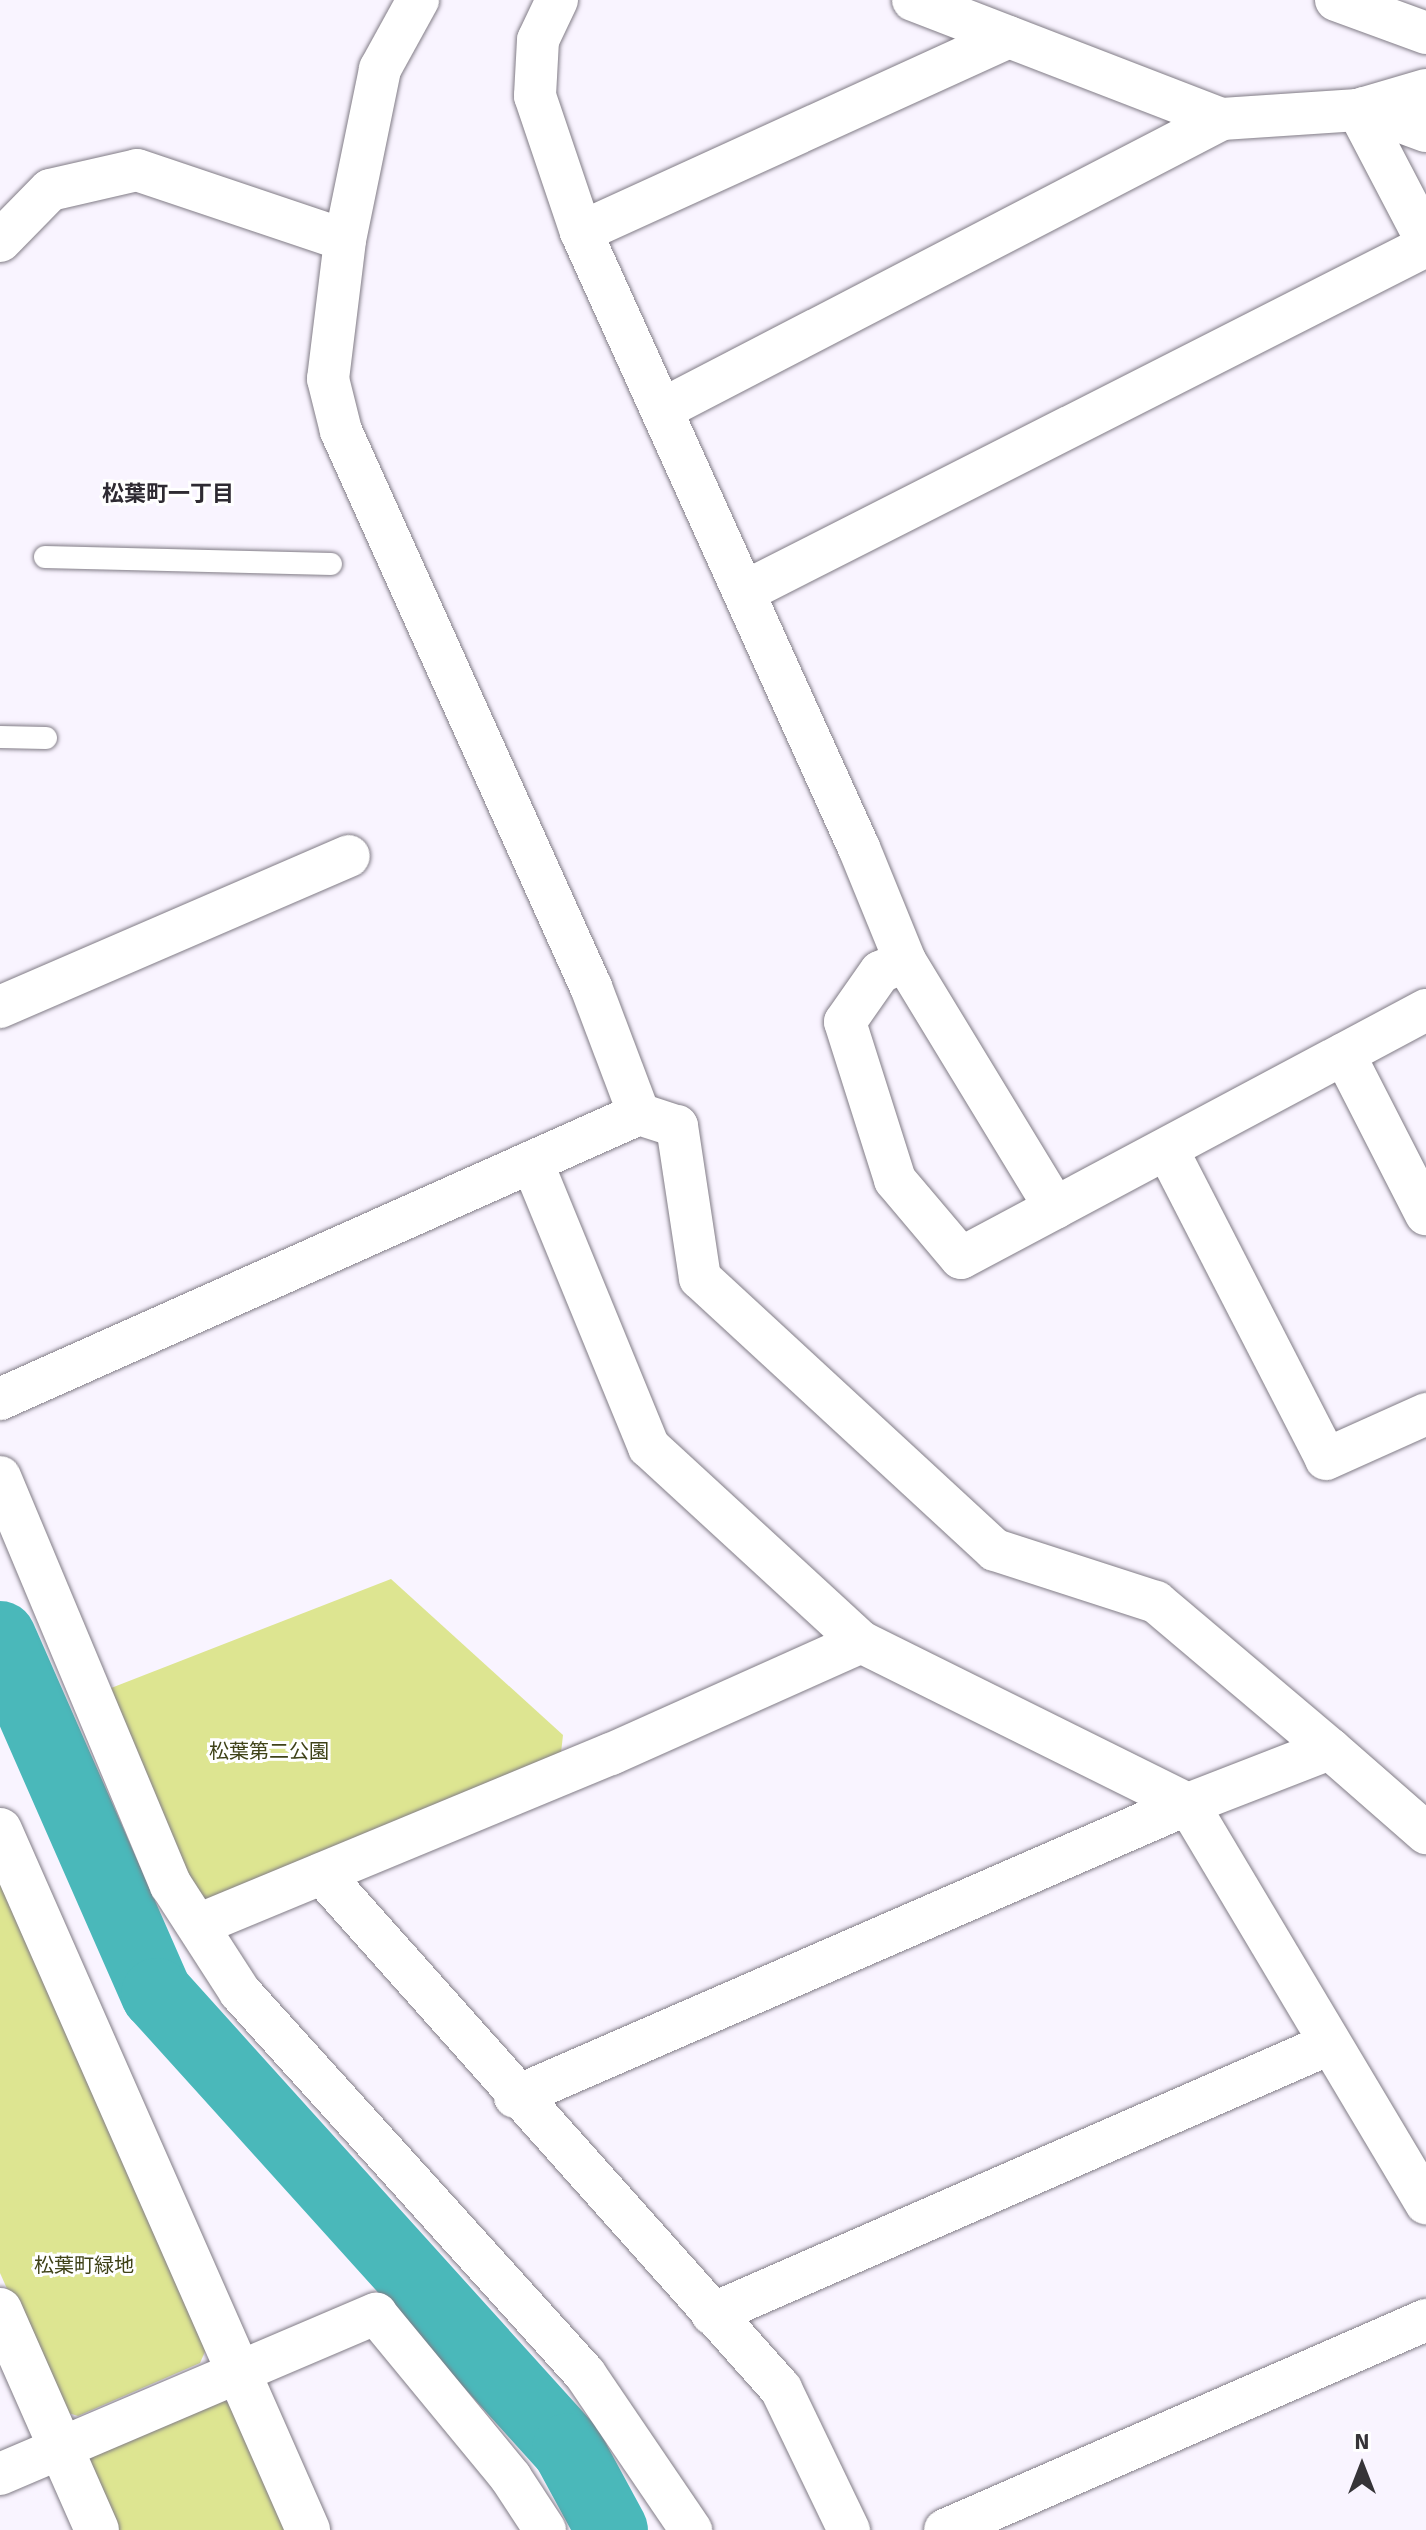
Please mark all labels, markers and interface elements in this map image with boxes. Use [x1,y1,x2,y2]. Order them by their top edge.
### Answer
district label: 松葉町一丁目 [102,481,234,507]
park label: 松葉第二公園 [209,1739,329,1763]
park label: 松葉町緑地 [34,2253,134,2277]
north arrow [1322,2426,1402,2506]
text: N [1354,2428,1370,2455]

